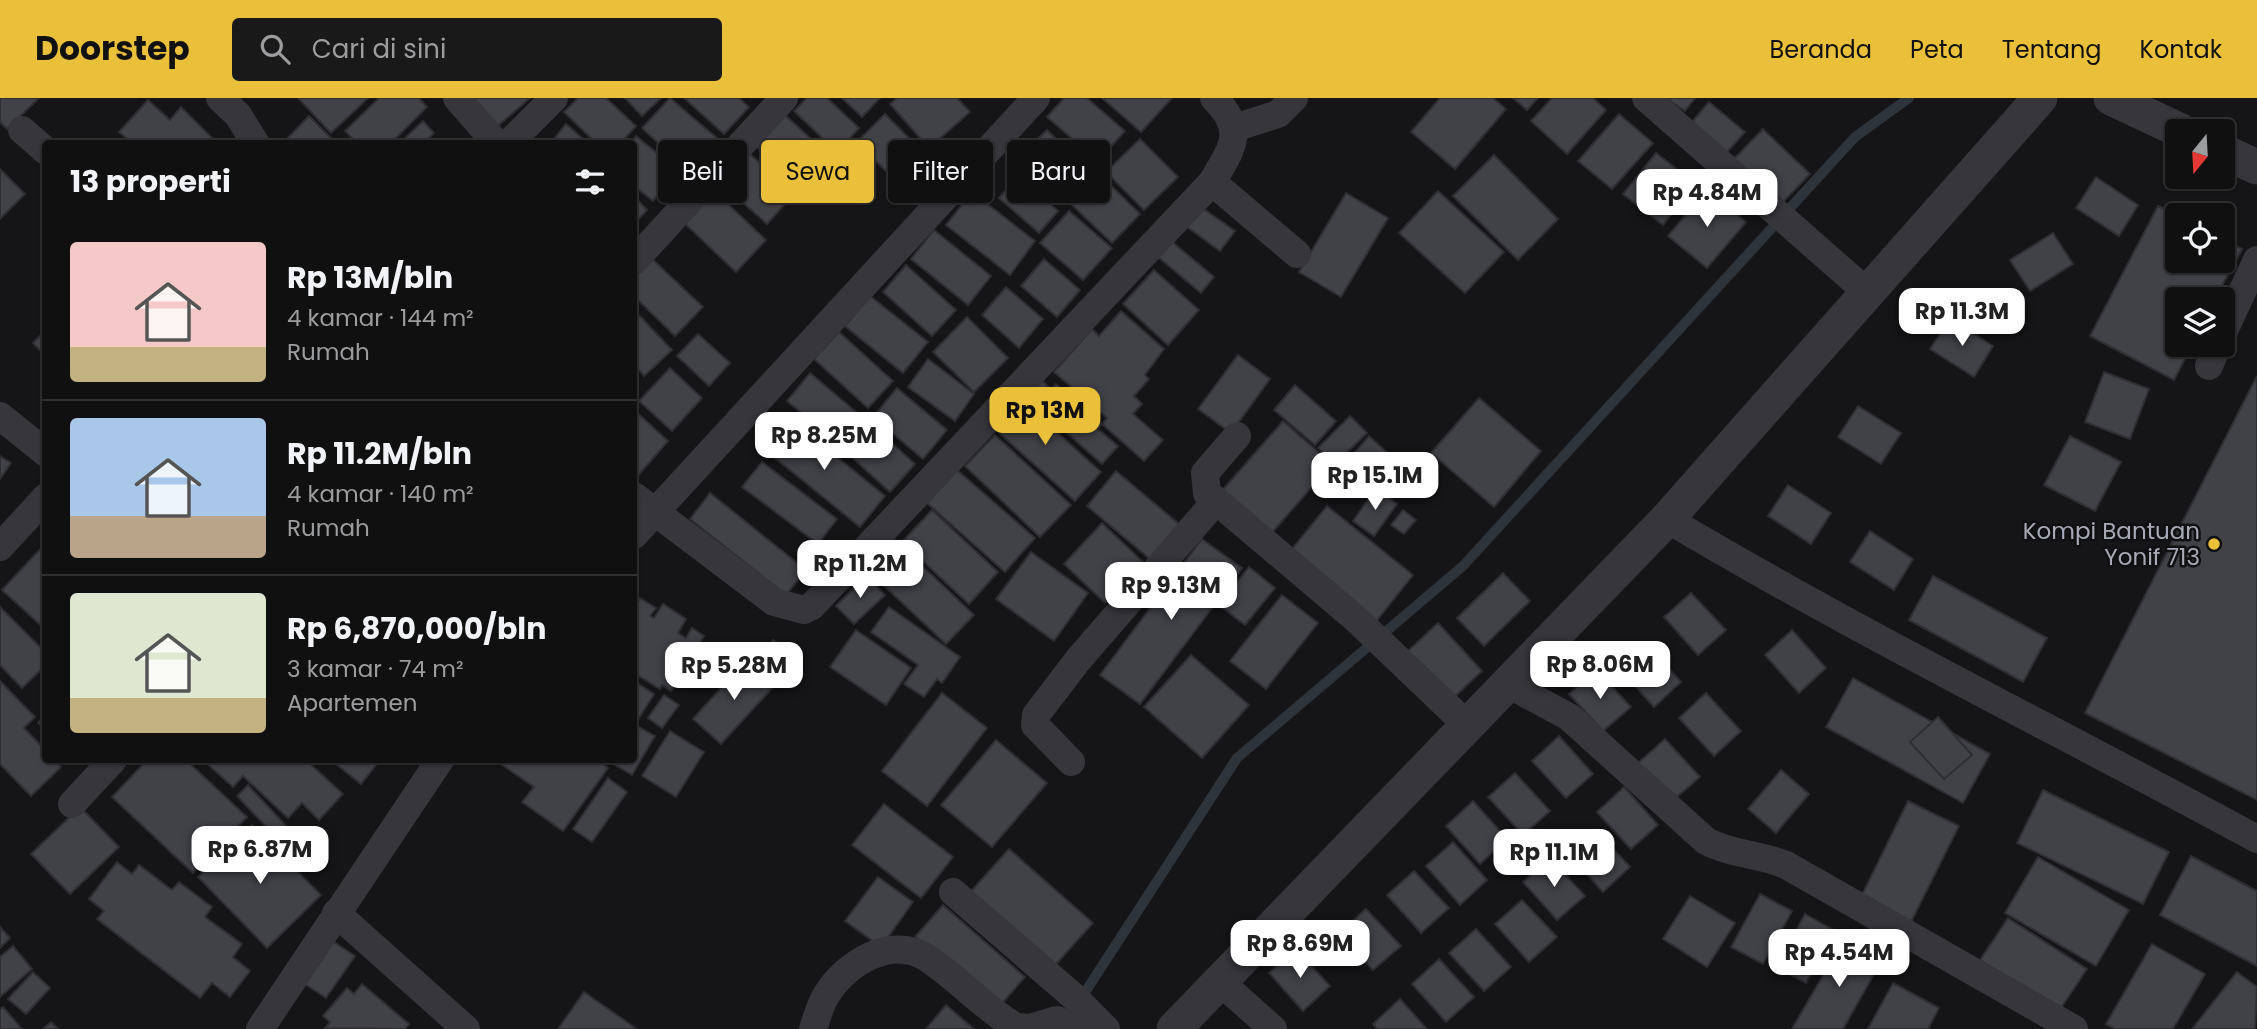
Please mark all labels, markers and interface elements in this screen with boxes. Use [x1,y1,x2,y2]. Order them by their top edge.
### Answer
search box [232,18,722,81]
text: Doorstep [35,25,190,72]
icon: search [256,30,294,68]
text: Cari di sini [312,31,446,67]
text: Beranda [1769,33,1872,66]
text: Peta [1910,33,1964,66]
text: Tentang [2002,33,2102,66]
text: Kontak [2140,33,2222,66]
north arrow [2165,119,2235,189]
map controls [2165,119,2235,357]
chip: Beli [658,140,747,203]
chip: Sewa [761,140,874,203]
chip: Filter [888,140,993,203]
chip: Baru [1007,140,1110,203]
text: 13 properti [70,160,231,203]
icon: filters [571,163,609,201]
pin: Rp 4.84M [1635,170,1779,229]
text: Rp 4.84M [1652,176,1762,208]
button: locate [2165,203,2235,273]
text: Rp 13M/bln [287,256,453,299]
icon: home [126,270,210,354]
button: layers [2165,287,2235,357]
pin: Rp 11.3M [1890,288,2034,348]
text: Rp 11.3M [1915,295,2009,327]
text: 4 kamar · 144 m² [287,302,474,334]
text: Rumah [287,336,370,368]
pin: Rp 13M [988,388,1102,447]
text: Rp 13M [1005,394,1085,426]
pin: Rp 8.25M [752,412,896,472]
text: Rp 8.25M [771,419,877,451]
text: Rp 11.2M/bln [287,432,472,475]
icon: home [126,446,210,530]
pin: Rp 15.1M [1303,452,1447,512]
text: Rp 15.1M [1327,459,1423,491]
text: 4 kamar · 140 m² [287,478,474,510]
text: Rumah [287,512,370,544]
place label: Kompi Bantuan Yonif 713 [2023,515,2200,573]
marker: Kompi Bantuan Yonif 713 [2206,536,2222,552]
pin: Rp 11.2M [788,540,932,600]
text: Rp 11.2M [813,547,907,579]
pin: Rp 9.13M [1099,562,1243,622]
text: Rp 9.13M [1121,569,1221,601]
text: Rp 6,870,000/bln [287,607,546,650]
icon: home [126,621,210,705]
pin: Rp 5.28M [662,642,806,702]
pin: Rp 8.06M [1528,642,1672,701]
text: Rp 8.06M [1546,648,1654,680]
text: Rp 5.28M [681,649,787,681]
text: 3 kamar · 74 m² [287,653,464,685]
text: Apartemen [287,687,417,719]
pin: Rp 6.87M [188,826,332,886]
pin: Rp 11.1M [1482,830,1626,889]
text: Rp 6.87M [208,833,312,865]
text: Rp 11.1M [1509,836,1599,868]
pin: Rp 8.69M [1228,920,1372,980]
text: Rp 8.69M [1247,927,1353,959]
pin: Rp 4.54M [1767,930,1911,989]
text: Rp 4.54M [1784,936,1894,968]

